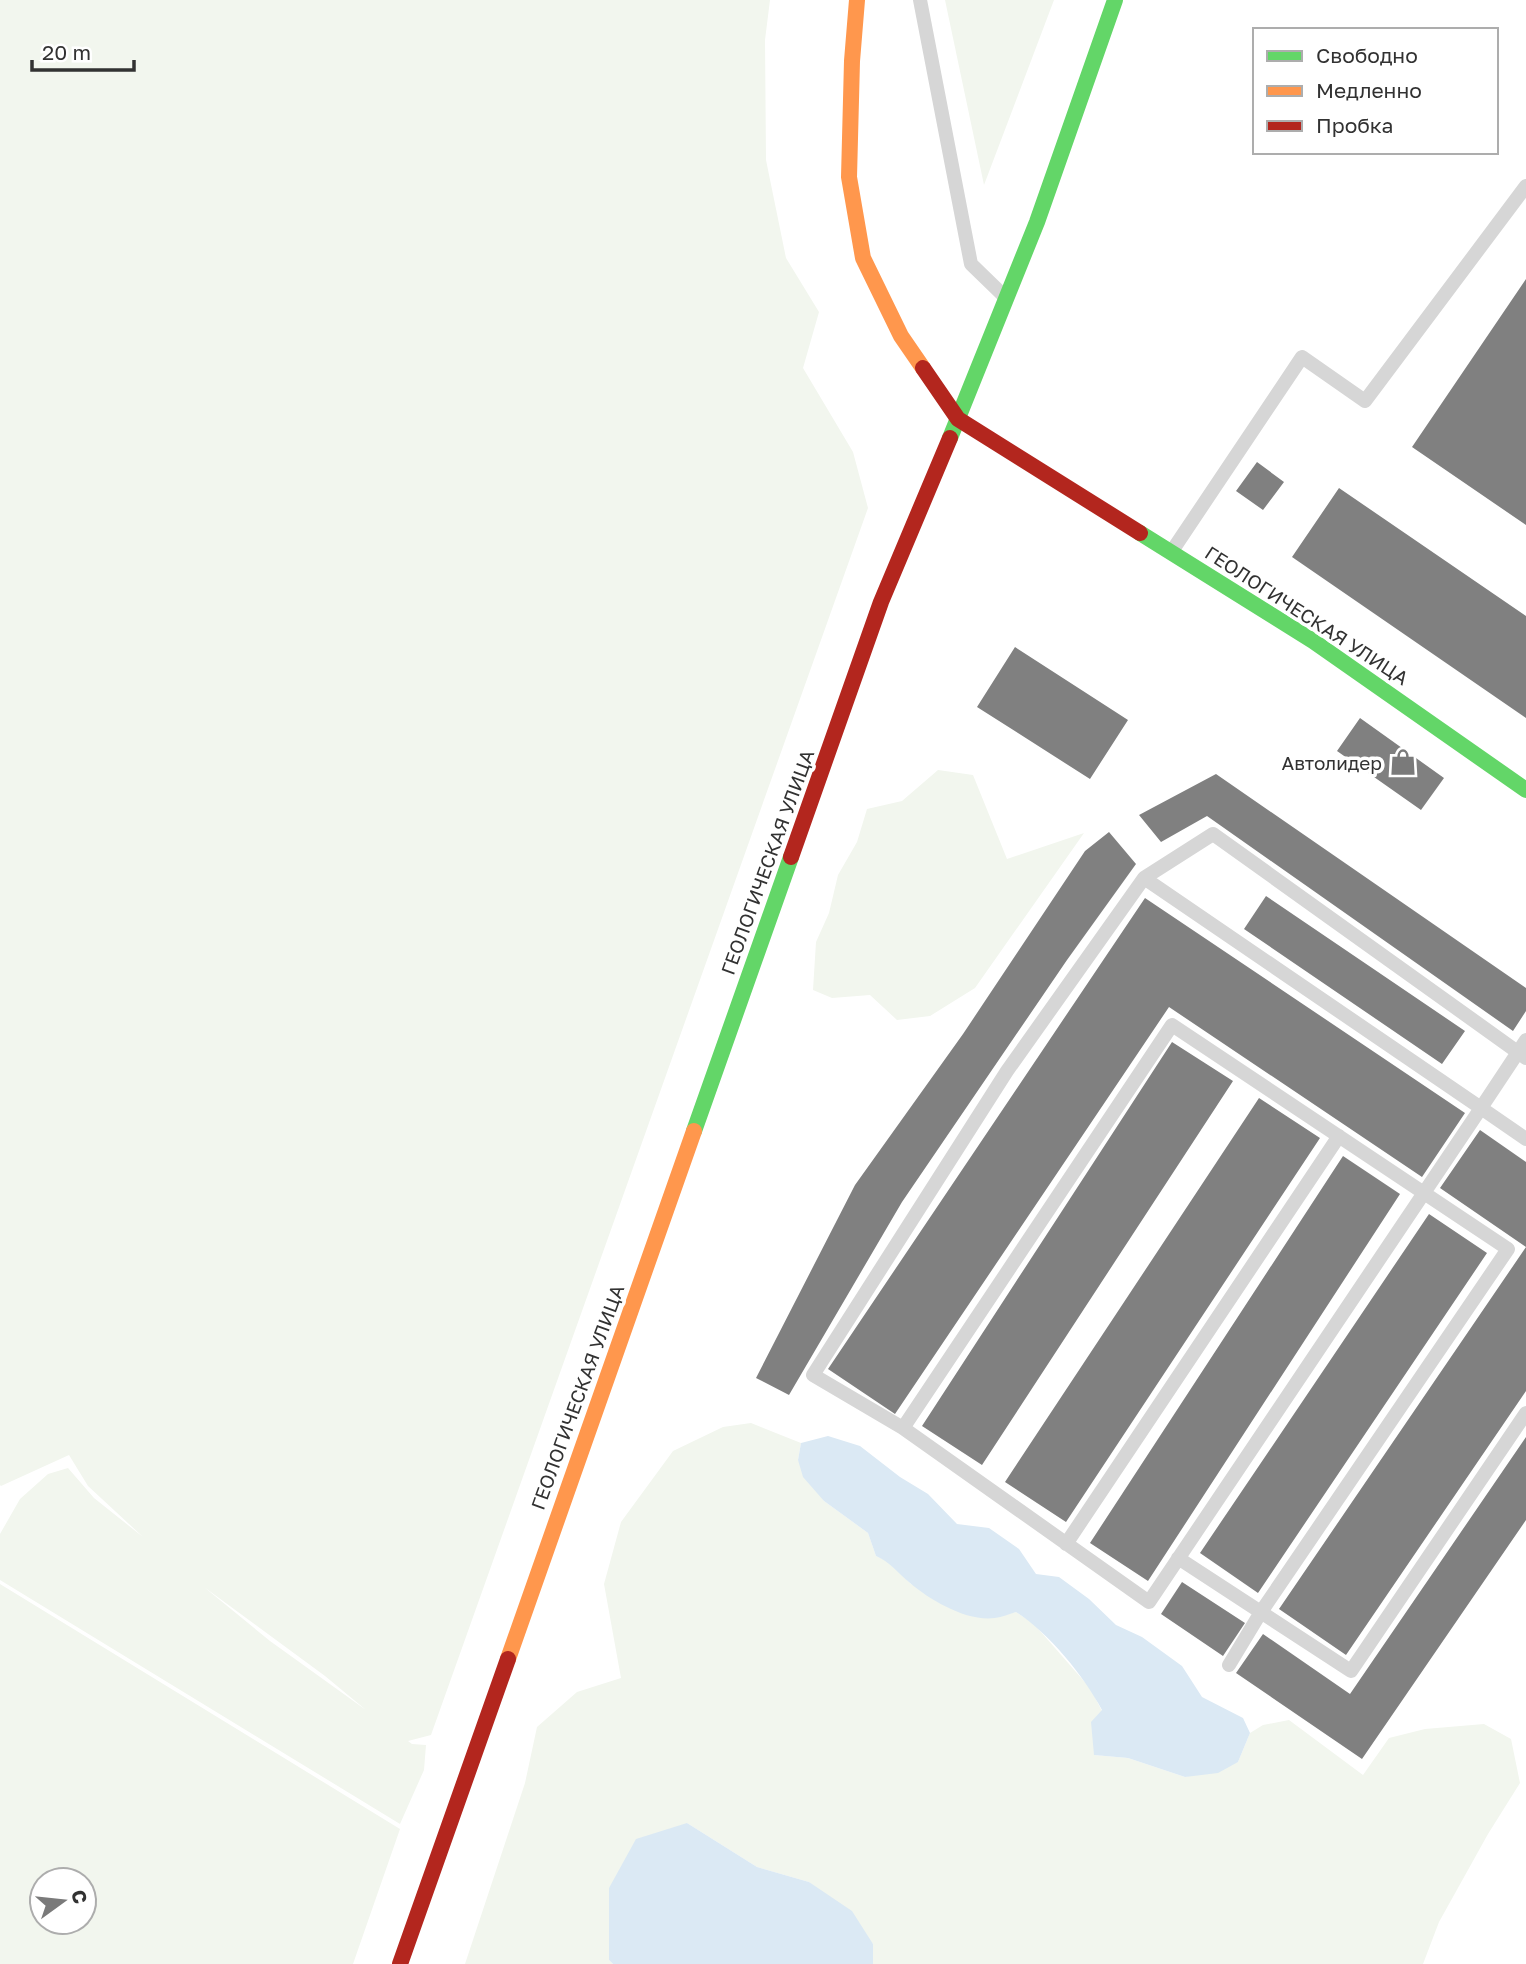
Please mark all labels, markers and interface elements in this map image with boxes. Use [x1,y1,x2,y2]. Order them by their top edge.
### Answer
scale bar [32,28,133,72]
legend [1253,28,1498,154]
text: 20 m [42,39,91,65]
text: Свободно [1316,42,1418,68]
text: Медленно [1316,77,1422,103]
text: Пробка [1316,112,1394,138]
street label: ГЕОЛОГИЧЕСКАЯ УЛИЦА [1201,541,1413,690]
street label: ГЕОЛОГИЧЕСКАЯ УЛИЦА [716,746,819,978]
shop icon: Автолидер [1388,747,1418,777]
place label: Автолидер [1281,751,1382,774]
street label: ГЕОЛОГИЧЕСКАЯ УЛИЦА [526,1281,629,1513]
north arrow [28,1866,98,1936]
text: С [67,1887,93,1906]

